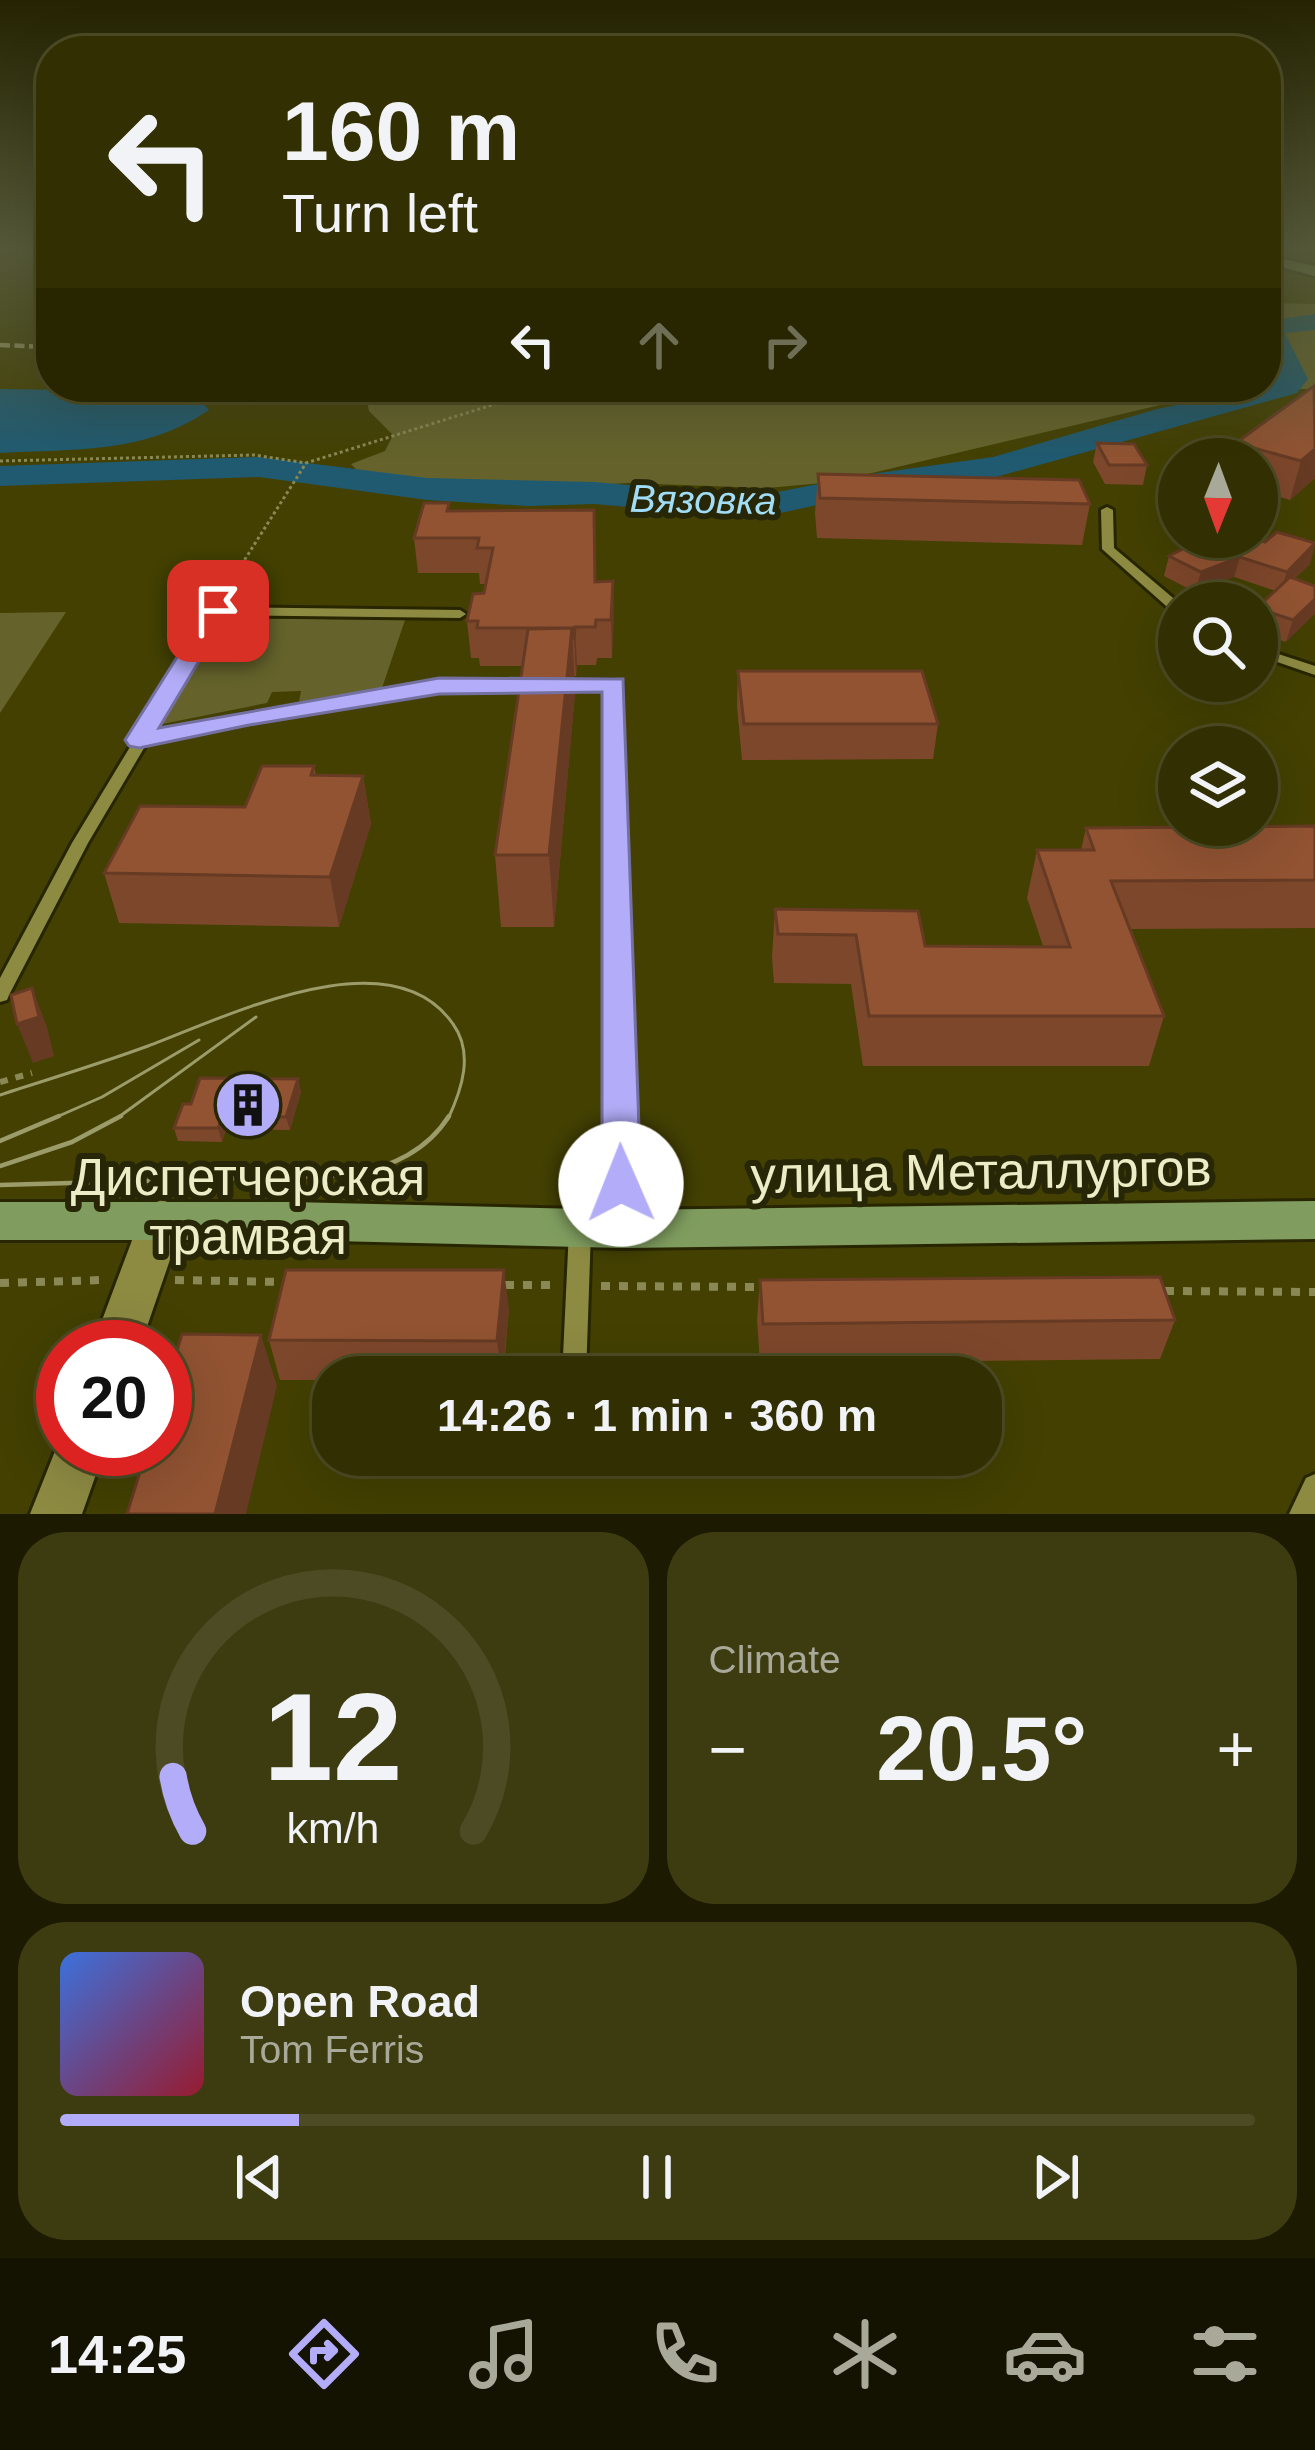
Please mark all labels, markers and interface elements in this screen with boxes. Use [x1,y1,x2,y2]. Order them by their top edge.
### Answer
icon: left [84,84,240,240]
text: 160 m [282,84,520,178]
text: Turn left [282,183,478,243]
icon: left [500,312,566,378]
icon: ahead [626,312,692,378]
icon: right [752,312,818,378]
north arrow [1158,438,1278,558]
map controls [1158,438,1278,846]
water label: Вязовка [629,477,777,522]
pin [167,560,269,662]
icon: arrive [185,578,251,644]
button: search [1158,582,1278,702]
button: layers [1158,726,1278,846]
building icon: Диспетчерская трамвая [213,1070,283,1140]
position arrow [558,1121,684,1247]
street label: улица Металлургов [750,1139,1212,1204]
place label: Диспетчерская трамвая [71,1149,425,1265]
speed limit sign: 20 [36,1320,192,1476]
text: 14:26 · 1 min · 360 m [437,1390,877,1441]
text: Climate [709,1638,841,1681]
text: 12 [264,1667,403,1806]
text: 20.5° [876,1699,1087,1799]
text: − [709,1712,747,1786]
text: + [1216,1712,1255,1786]
text: km/h [287,1804,380,1852]
text: Open Road [240,1976,480,2027]
text: Tom Ferris [240,2028,424,2071]
icon: previous [226,2144,292,2210]
icon: pause [624,2144,690,2210]
icon: next [1023,2144,1089,2210]
icon: directions [282,2312,366,2396]
icon: music [462,2312,546,2396]
icon: phone [643,2312,727,2396]
icon: climate [823,2312,907,2396]
icon: car [1003,2312,1087,2396]
icon: filters [1183,2312,1267,2396]
text: 14:25 [48,2324,186,2384]

